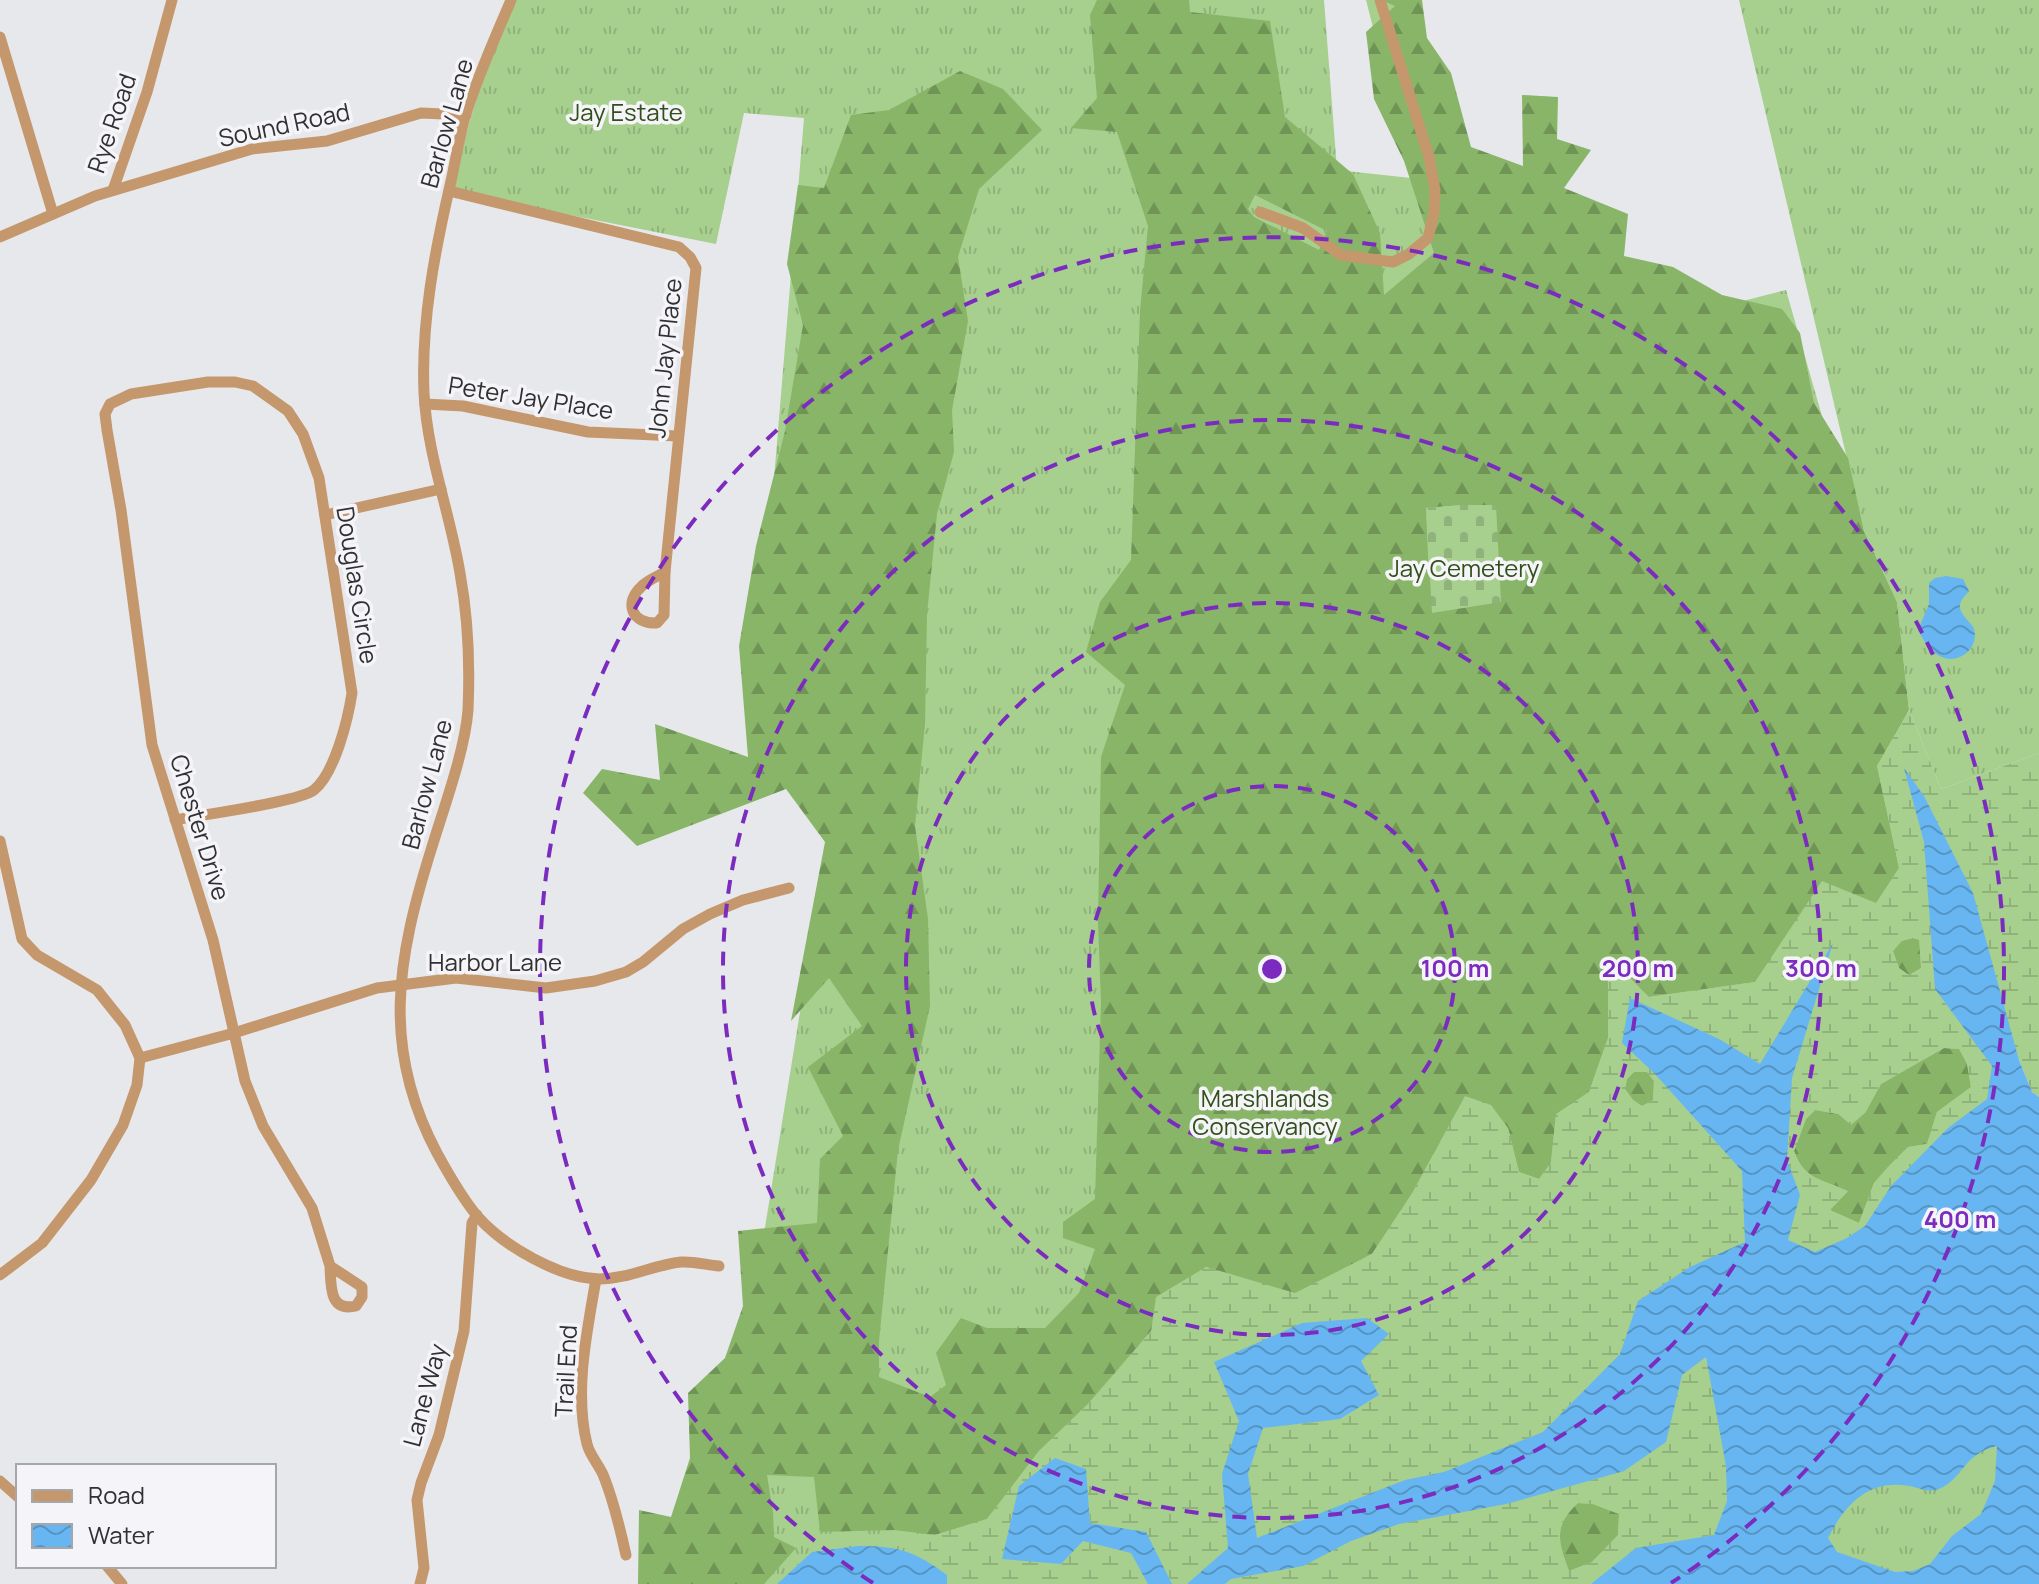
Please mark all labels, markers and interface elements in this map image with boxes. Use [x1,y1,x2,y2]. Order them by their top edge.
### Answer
street label: Barlow Lane [412,55,480,191]
street label: Rye Road [79,69,143,177]
street label: Sound Road [215,94,353,154]
park label: Jay Estate [569,95,683,128]
street label: John Jay Place [639,277,689,439]
street label: Peter Jay Place [446,368,616,426]
street label: Douglas Circle [329,504,387,666]
park label: Jay Cemetery [1389,551,1540,584]
street label: Barlow Lane [393,715,459,853]
street label: Chester Drive [163,750,239,904]
street label: Harbor Lane [428,945,562,978]
text: 100 m [1421,951,1489,984]
text: 200 m [1602,951,1674,984]
text: 300 m [1785,951,1857,984]
centre of rings [1258,955,1286,983]
park label: Marshlands Conservancy [1192,1081,1338,1142]
text: 400 m [1924,1202,1996,1235]
street label: Trail End [546,1324,584,1418]
street label: Lane Way [394,1340,454,1450]
legend [16,1464,276,1568]
text: Road [88,1478,145,1511]
text: Water [88,1518,155,1551]

